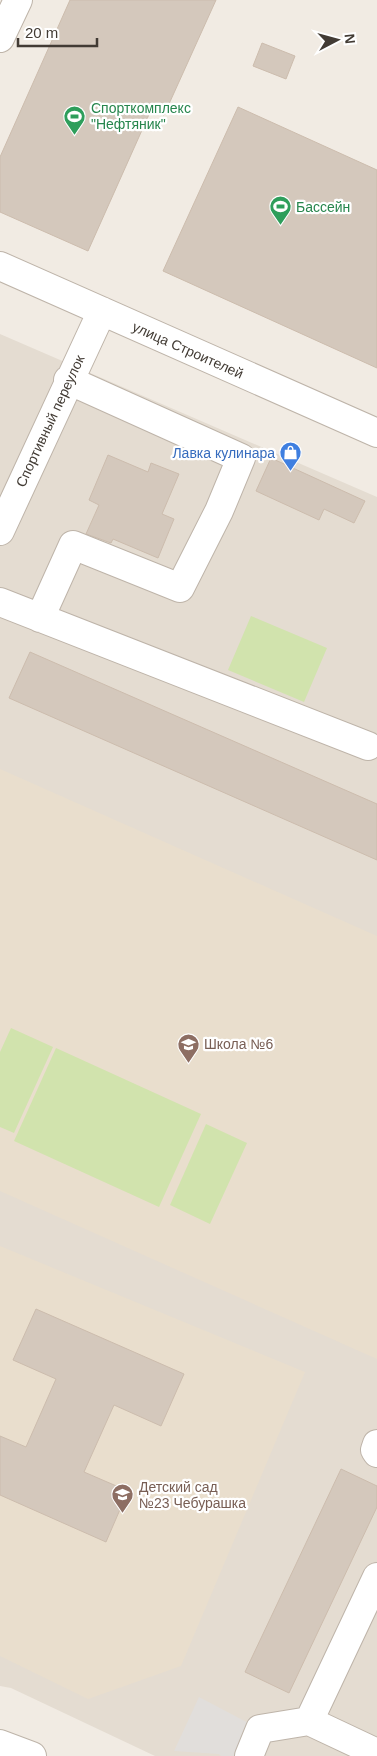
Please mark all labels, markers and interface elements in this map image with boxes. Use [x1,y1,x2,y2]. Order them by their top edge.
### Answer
scale bar [18,15,96,47]
north arrow [312,15,362,65]
text: 20 m [25,24,58,41]
text: N [341,33,358,45]
place label: Спорткомплекс "Нефтяник" [91,100,191,132]
sports icon: Спорткомплекс "Нефтяник" [63,104,87,135]
sports icon: Бассейн [268,195,292,226]
place label: Бассейн [296,199,350,215]
street label: улица Строителей [130,318,246,382]
street label: Спортивный переулок [12,352,88,490]
shop icon: Лавка кулинара [279,441,303,472]
place label: Лавка кулинара [172,445,275,461]
school or university icon: Школа №6 [176,1032,200,1063]
place label: Школа №6 [204,1036,273,1052]
place label: Детский сад №23 Чебурашка [139,1479,246,1511]
school or university icon: Детский сад №23 Чебурашка [111,1483,135,1514]

